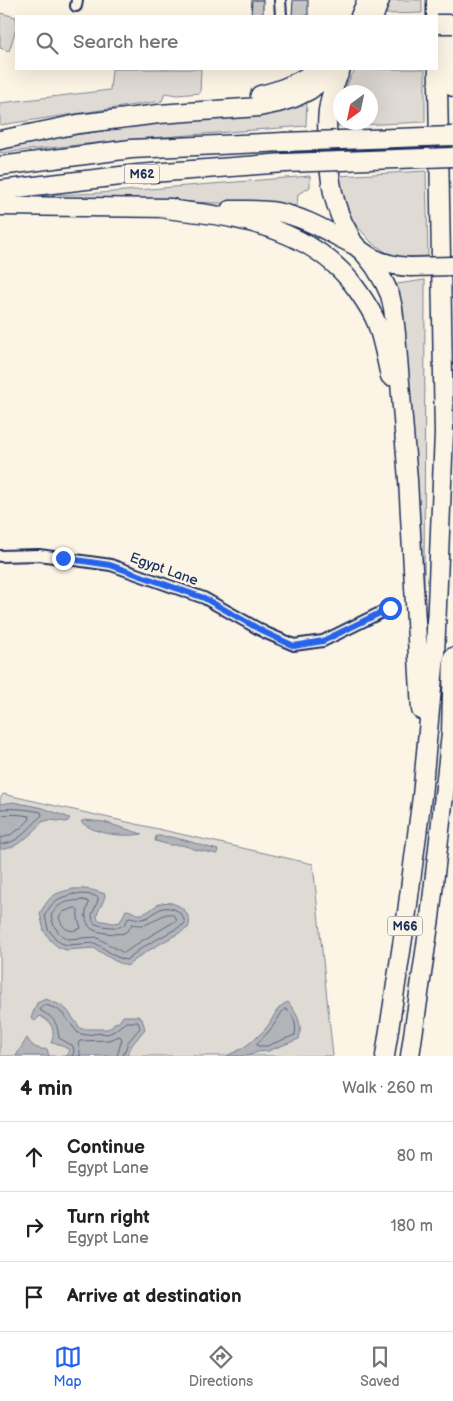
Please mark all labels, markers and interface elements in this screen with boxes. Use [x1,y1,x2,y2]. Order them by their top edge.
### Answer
search box [15,15,438,70]
icon: search [33,29,61,57]
text: Search here [73,31,178,54]
north arrow [333,85,378,130]
road number: M62 [124,164,160,183]
route end [52,547,75,570]
street label: Egypt Lane [128,549,200,589]
route start [379,597,402,620]
road number: M66 [388,916,422,936]
text: 4 min [20,1076,73,1101]
text: Walk · 260 m [342,1079,433,1098]
text: Continue [67,1136,145,1159]
icon: ahead [20,1143,48,1171]
text: 80 m [397,1147,433,1166]
text: Egypt Lane [67,1159,149,1178]
text: Turn right [67,1206,150,1229]
icon: right [20,1213,48,1241]
text: 180 m [391,1217,433,1236]
text: Egypt Lane [67,1229,149,1248]
icon: arrive [20,1283,48,1311]
text: Arrive at destination [67,1285,242,1308]
tab: Map [54,1343,82,1390]
tab: Directions [189,1343,253,1390]
tab: Saved [360,1343,399,1390]

